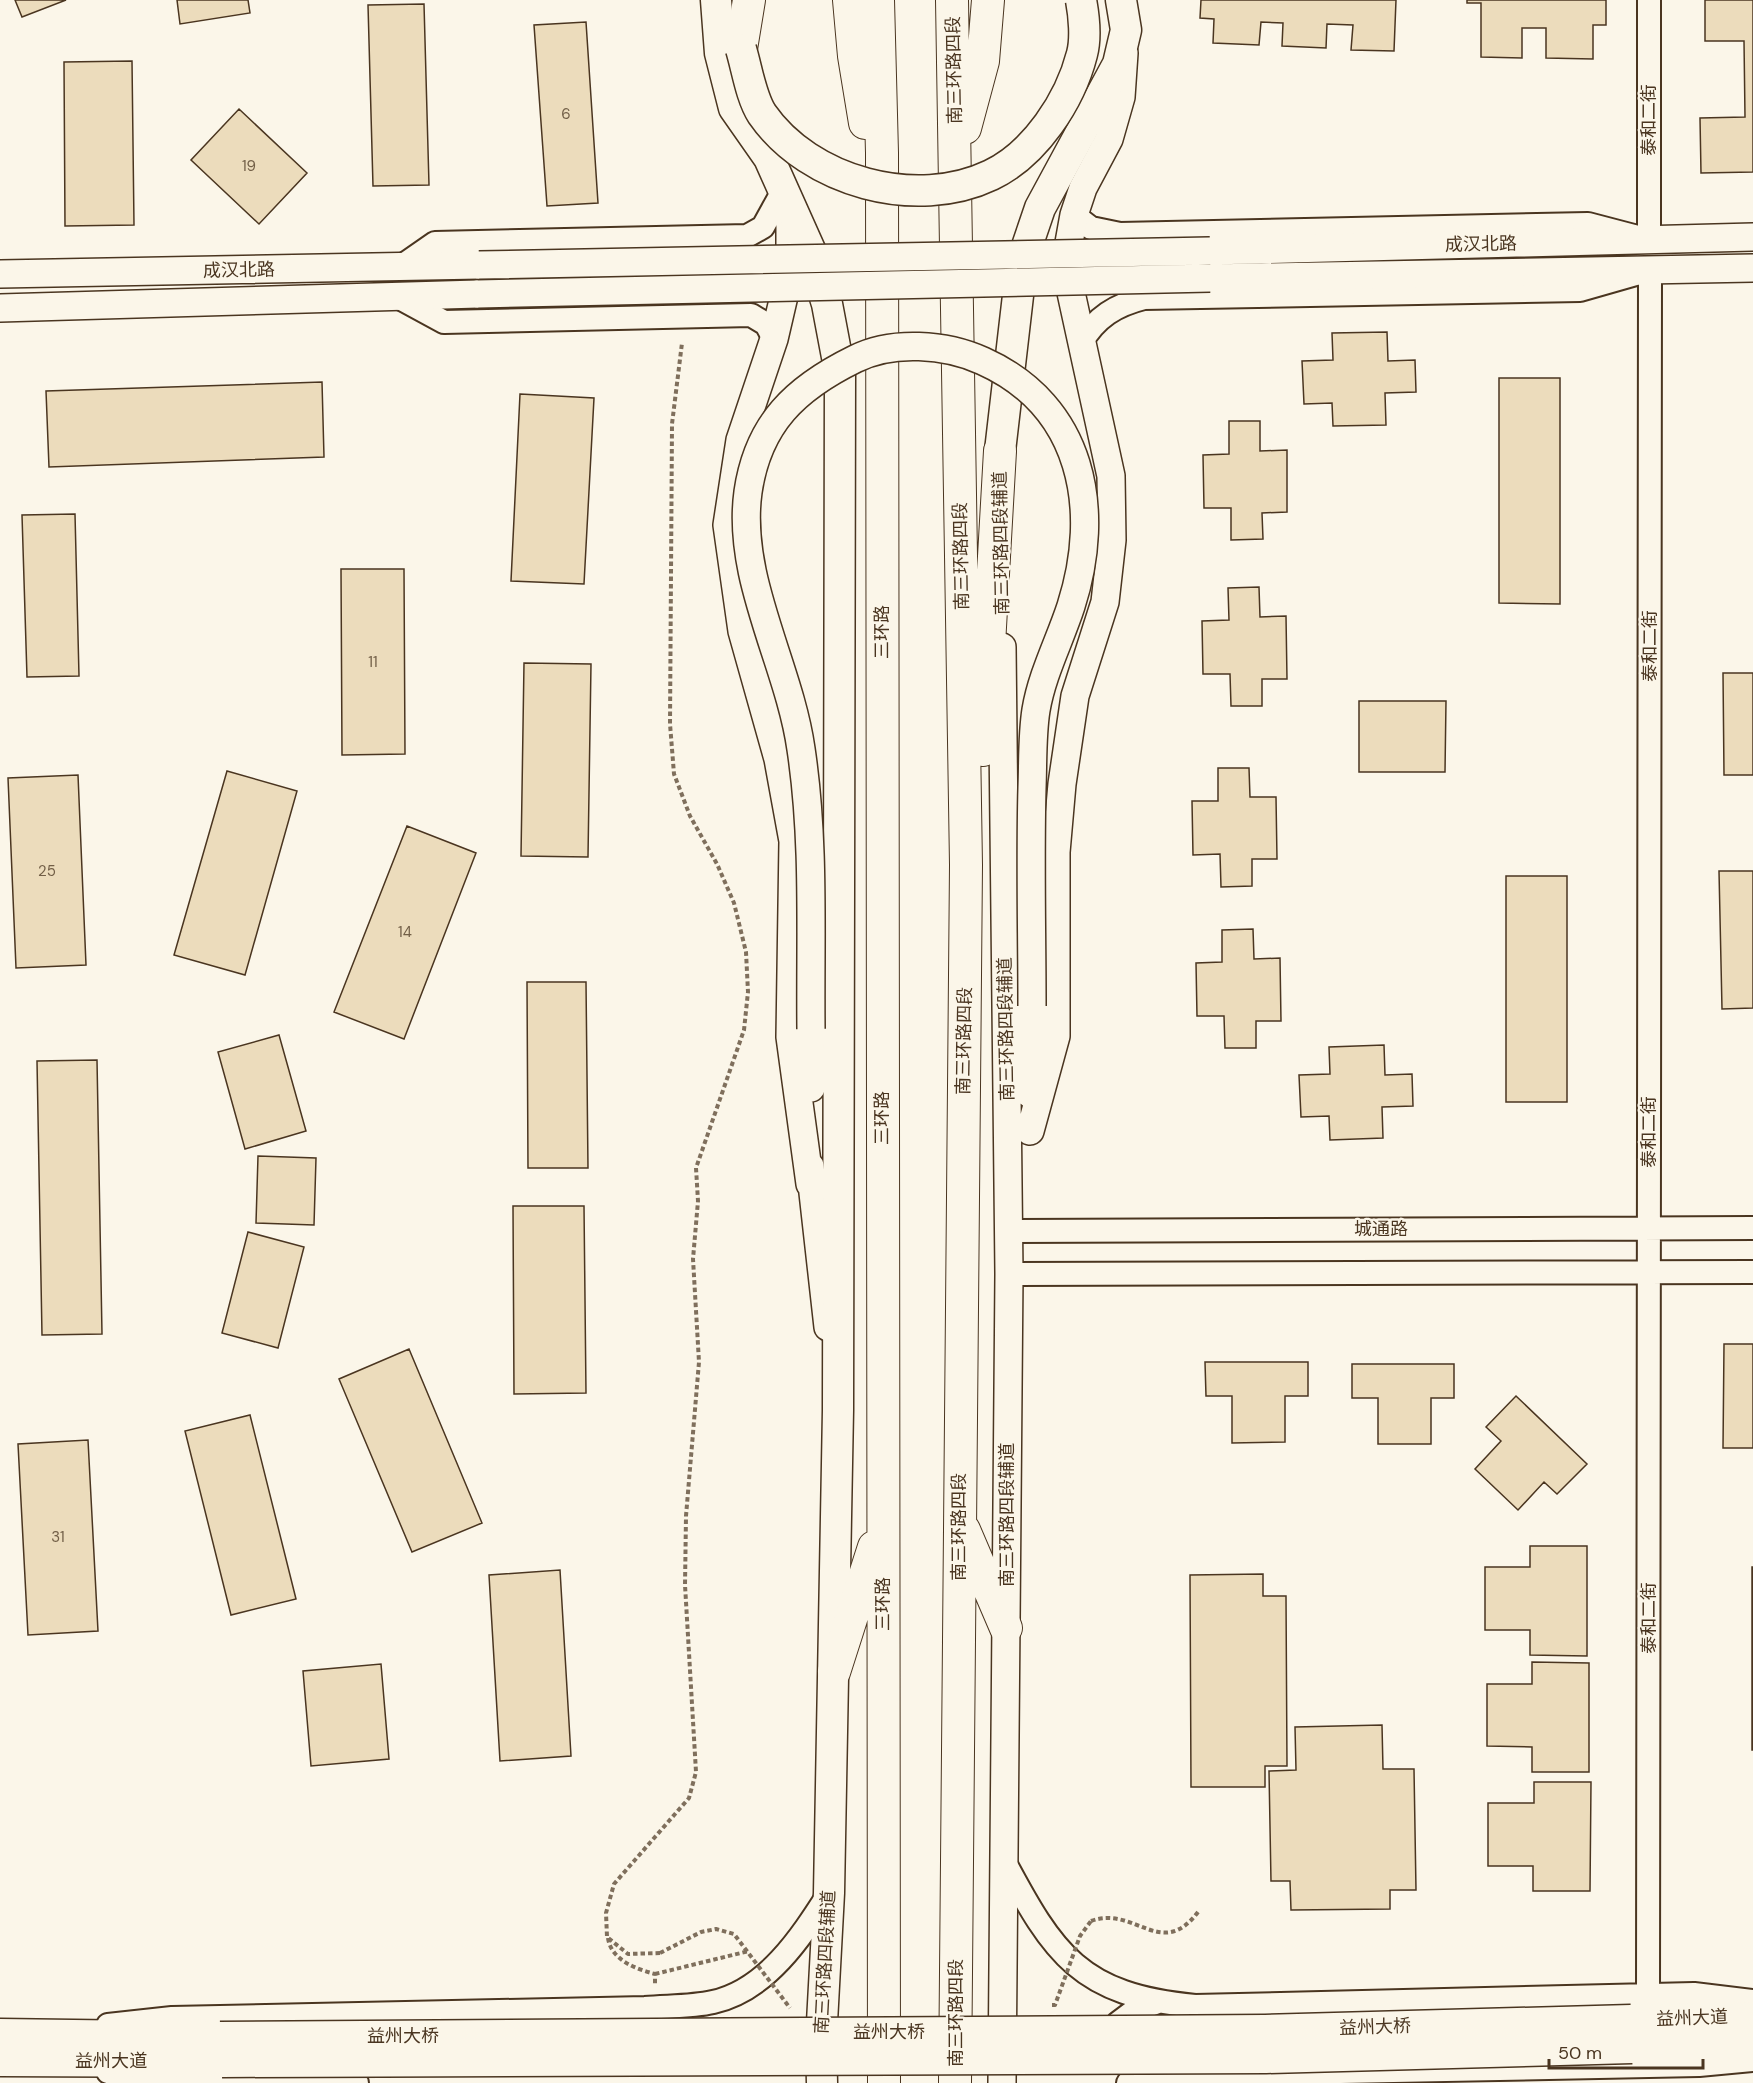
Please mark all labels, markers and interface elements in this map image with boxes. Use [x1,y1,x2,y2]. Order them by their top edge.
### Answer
street label: 南三环路四段 [941,16,967,124]
street label: 泰和二街 [1637,84,1661,156]
house number: 6 [561,104,571,124]
house number: 19 [242,156,256,176]
street label: 成汉北路 [1445,231,1517,257]
street label: 成汉北路 [203,257,275,283]
street label: 南三环路四段辅道 [988,471,1014,615]
street label: 南三环路四段 [948,502,974,610]
street label: 三环路 [870,605,894,659]
street label: 泰和二街 [1638,610,1662,682]
house number: 11 [368,652,378,672]
house number: 25 [38,861,56,881]
house number: 14 [398,922,412,942]
street label: 南三环路四段辅道 [993,957,1019,1101]
street label: 南三环路四段 [951,987,977,1095]
street label: 三环路 [870,1091,894,1145]
street label: 泰和二街 [1637,1096,1661,1168]
street label: 城通路 [1354,1217,1408,1241]
street label: 南三环路四段辅道 [995,1443,1019,1587]
street label: 南三环路四段 [947,1473,971,1581]
house number: 31 [51,1527,65,1547]
street label: 三环路 [871,1577,895,1631]
street label: 泰和二街 [1637,1582,1661,1654]
street label: 南三环路四段辅道 [809,1889,841,2035]
street label: 南三环路四段 [944,1959,968,2067]
street label: 益州大道 [1656,2005,1728,2031]
street label: 益州大桥 [1339,2014,1411,2040]
street label: 益州大桥 [853,2020,925,2044]
street label: 益州大桥 [367,2024,439,2048]
scale bar [1549,2032,1704,2070]
text: 50 m [1558,2041,1602,2065]
street label: 益州大道 [75,2049,147,2073]

